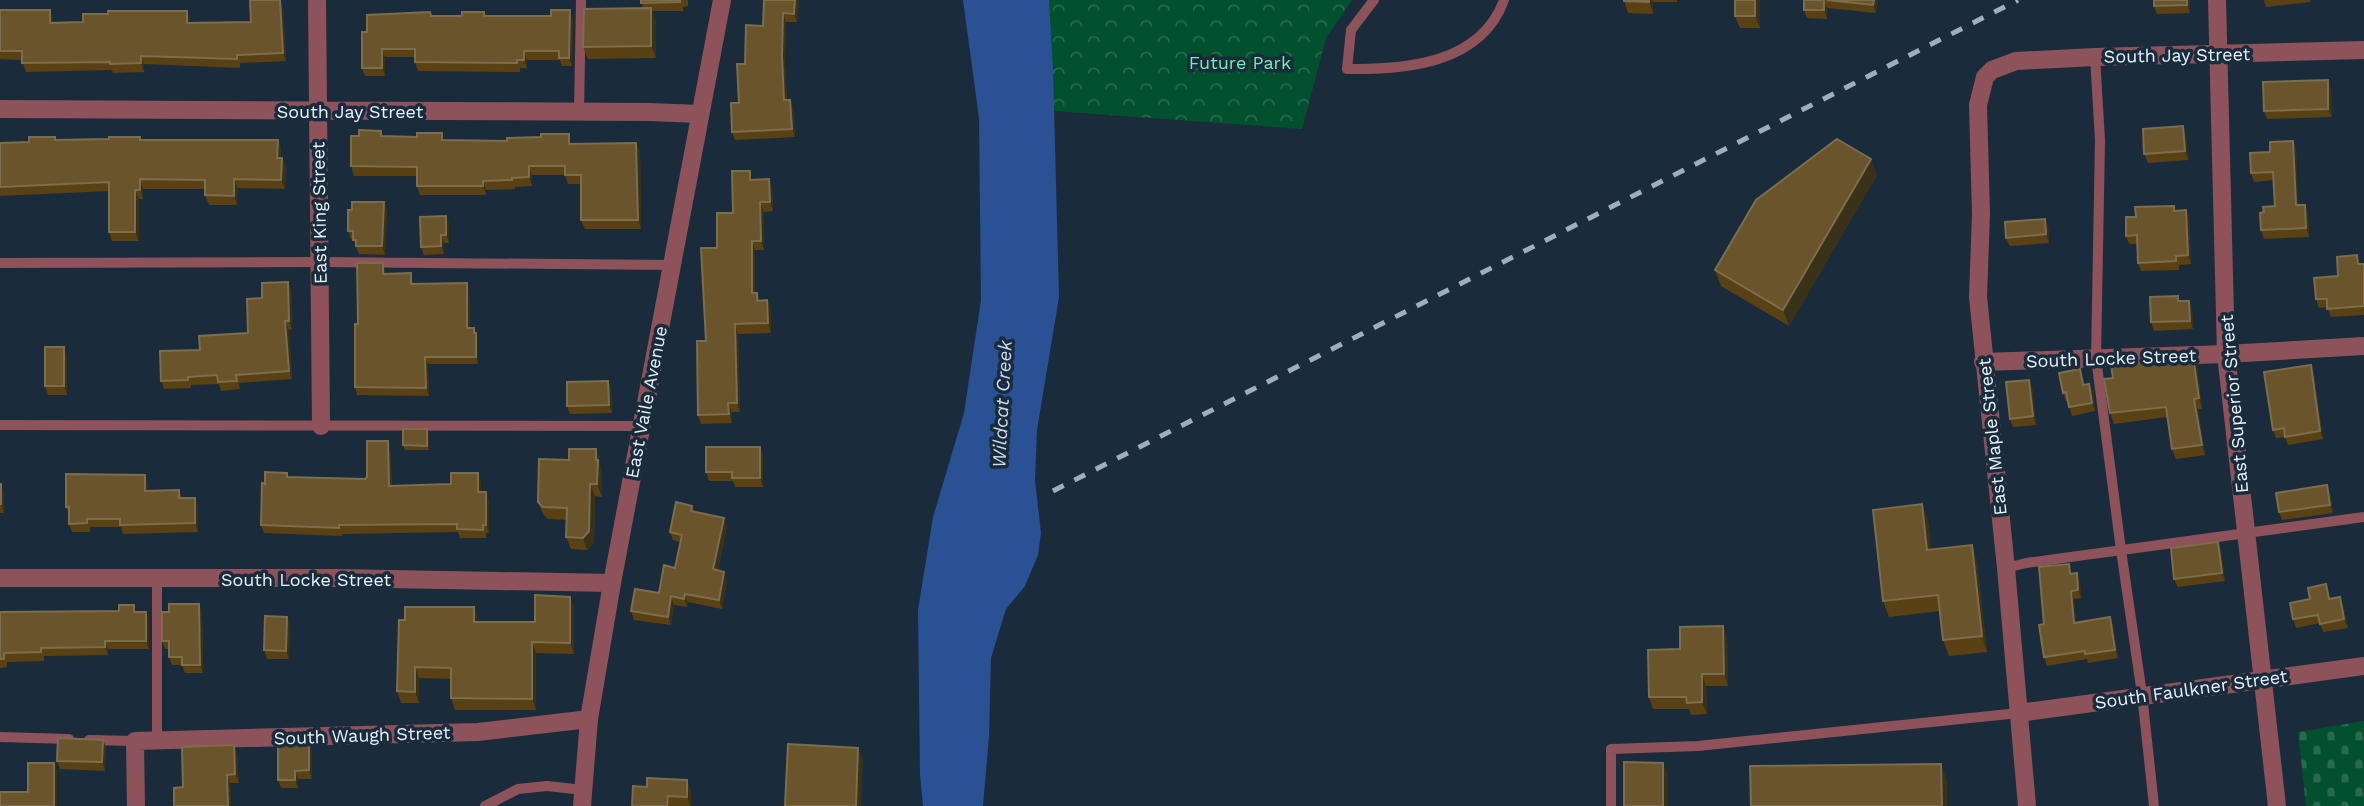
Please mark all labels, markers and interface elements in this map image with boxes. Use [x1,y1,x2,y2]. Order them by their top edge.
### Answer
street label: South Jay Street [2104,43,2251,67]
park label: Future Park [1189,52,1291,73]
street label: South Jay Street [277,101,424,122]
street label: East King Street [307,141,331,284]
street label: East Superior Street [2216,313,2252,494]
street label: East Vaile Avenue [621,324,671,480]
water label: Wildcat Creek [987,339,1017,468]
street label: South Locke Street [2026,345,2197,371]
street label: East Maple Street [1973,357,2011,517]
street label: South Locke Street [221,569,392,590]
street label: South Faulkner Street [2093,665,2289,713]
street label: South Waugh Street [273,721,451,749]

